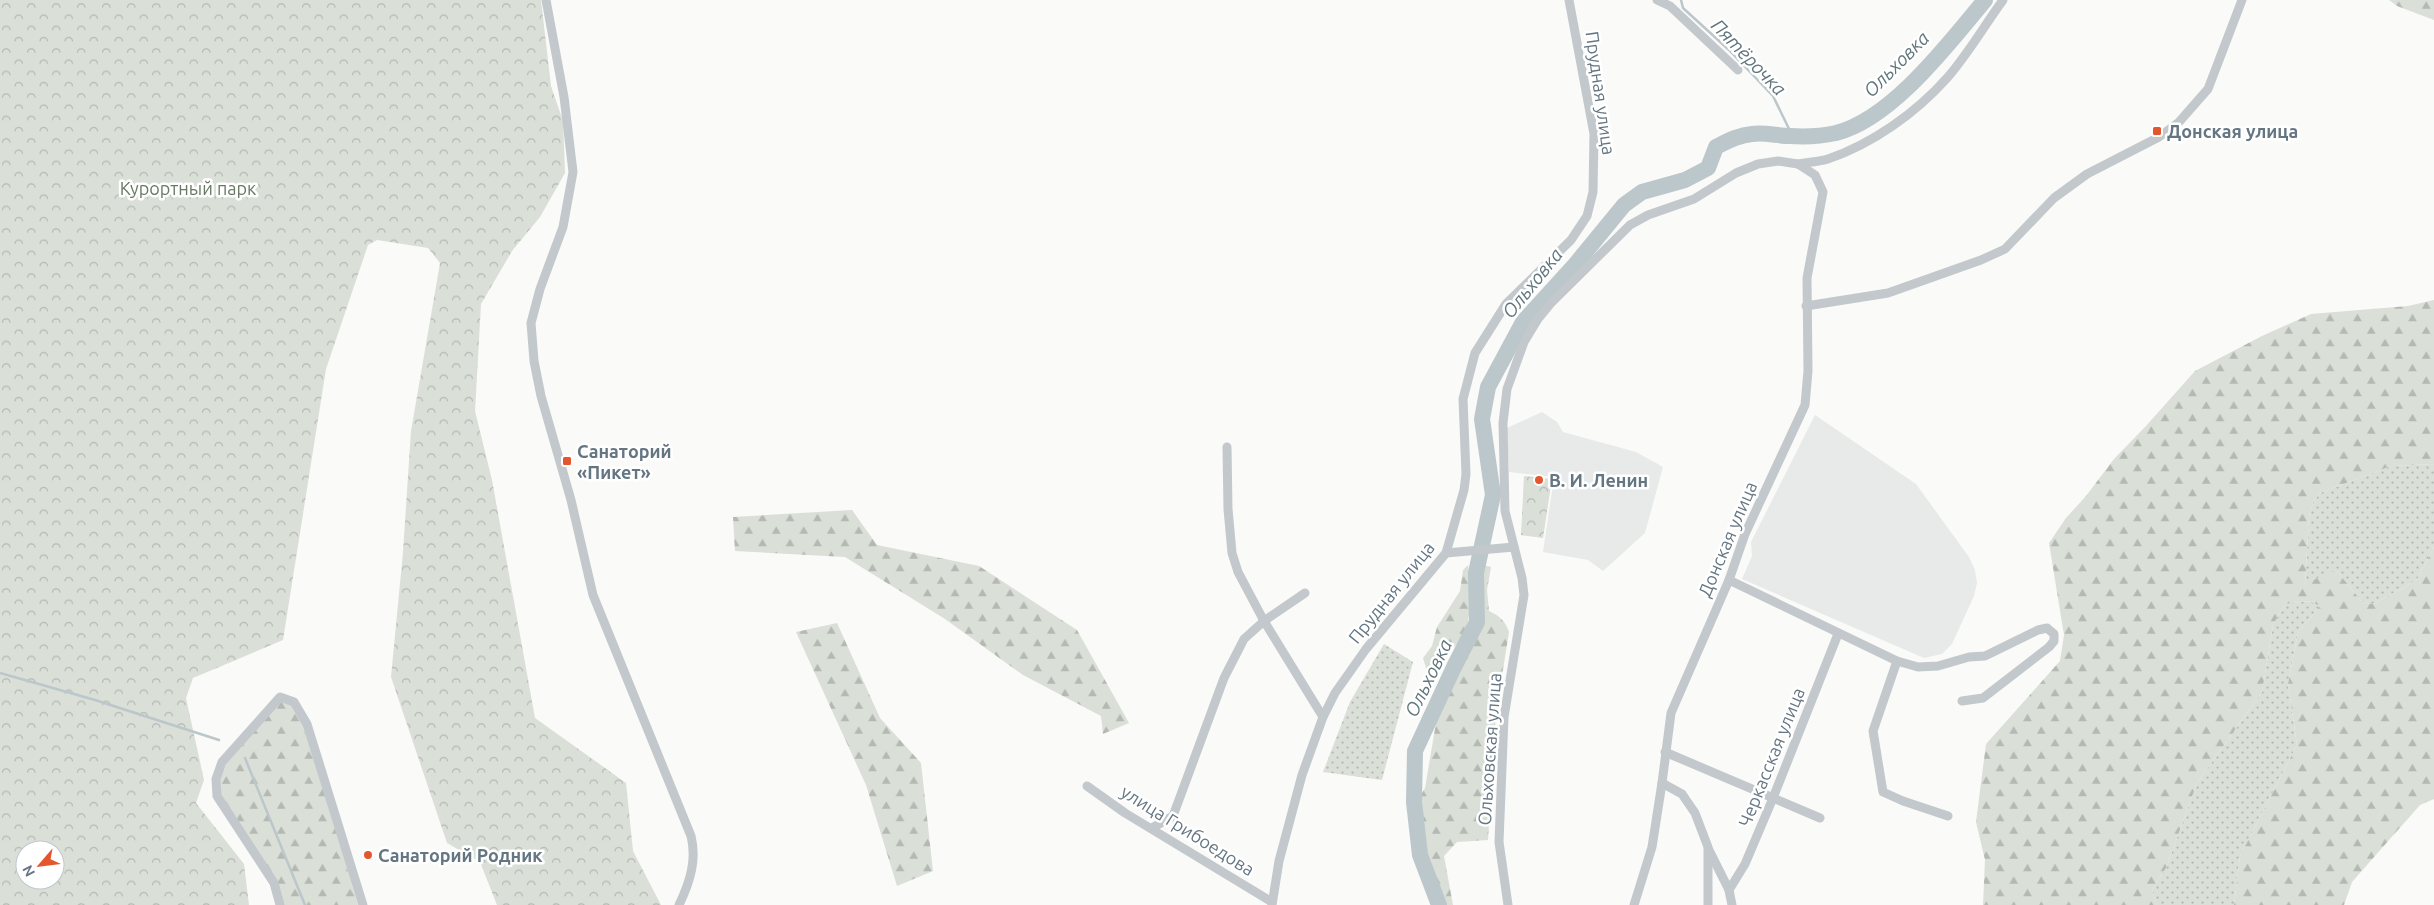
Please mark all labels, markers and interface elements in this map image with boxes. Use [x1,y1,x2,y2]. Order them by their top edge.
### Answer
water label: Пятёрочка [1707,14,1791,100]
water label: Ольховка [1859,27,1933,101]
street label: Прудная улица [1582,30,1620,156]
place label: Донская улица [2167,121,2298,141]
marker: Донская улица [2151,125,2163,137]
park label: Курортный парк [120,178,256,198]
water label: Ольховка [1497,244,1567,322]
place label: Санаторий «Пикет» [577,441,672,482]
marker: Санаторий «Пикет» [561,455,573,467]
place label: В. И. Ленин [1549,470,1648,490]
marker: В. И. Ленин [1533,474,1545,486]
street label: Донская улица [1694,478,1760,600]
street label: Прудная улица [1344,537,1438,647]
water label: Ольховка [1400,636,1456,720]
street label: Ольховская улица [1474,672,1504,826]
street label: Черкасская улица [1734,684,1808,830]
street label: улица Грибоедова [1118,781,1258,879]
north arrow [15,840,65,890]
place label: Санаторий Родник [378,845,543,865]
marker: Санаторий Родник [362,849,374,861]
text: N [19,863,38,879]

